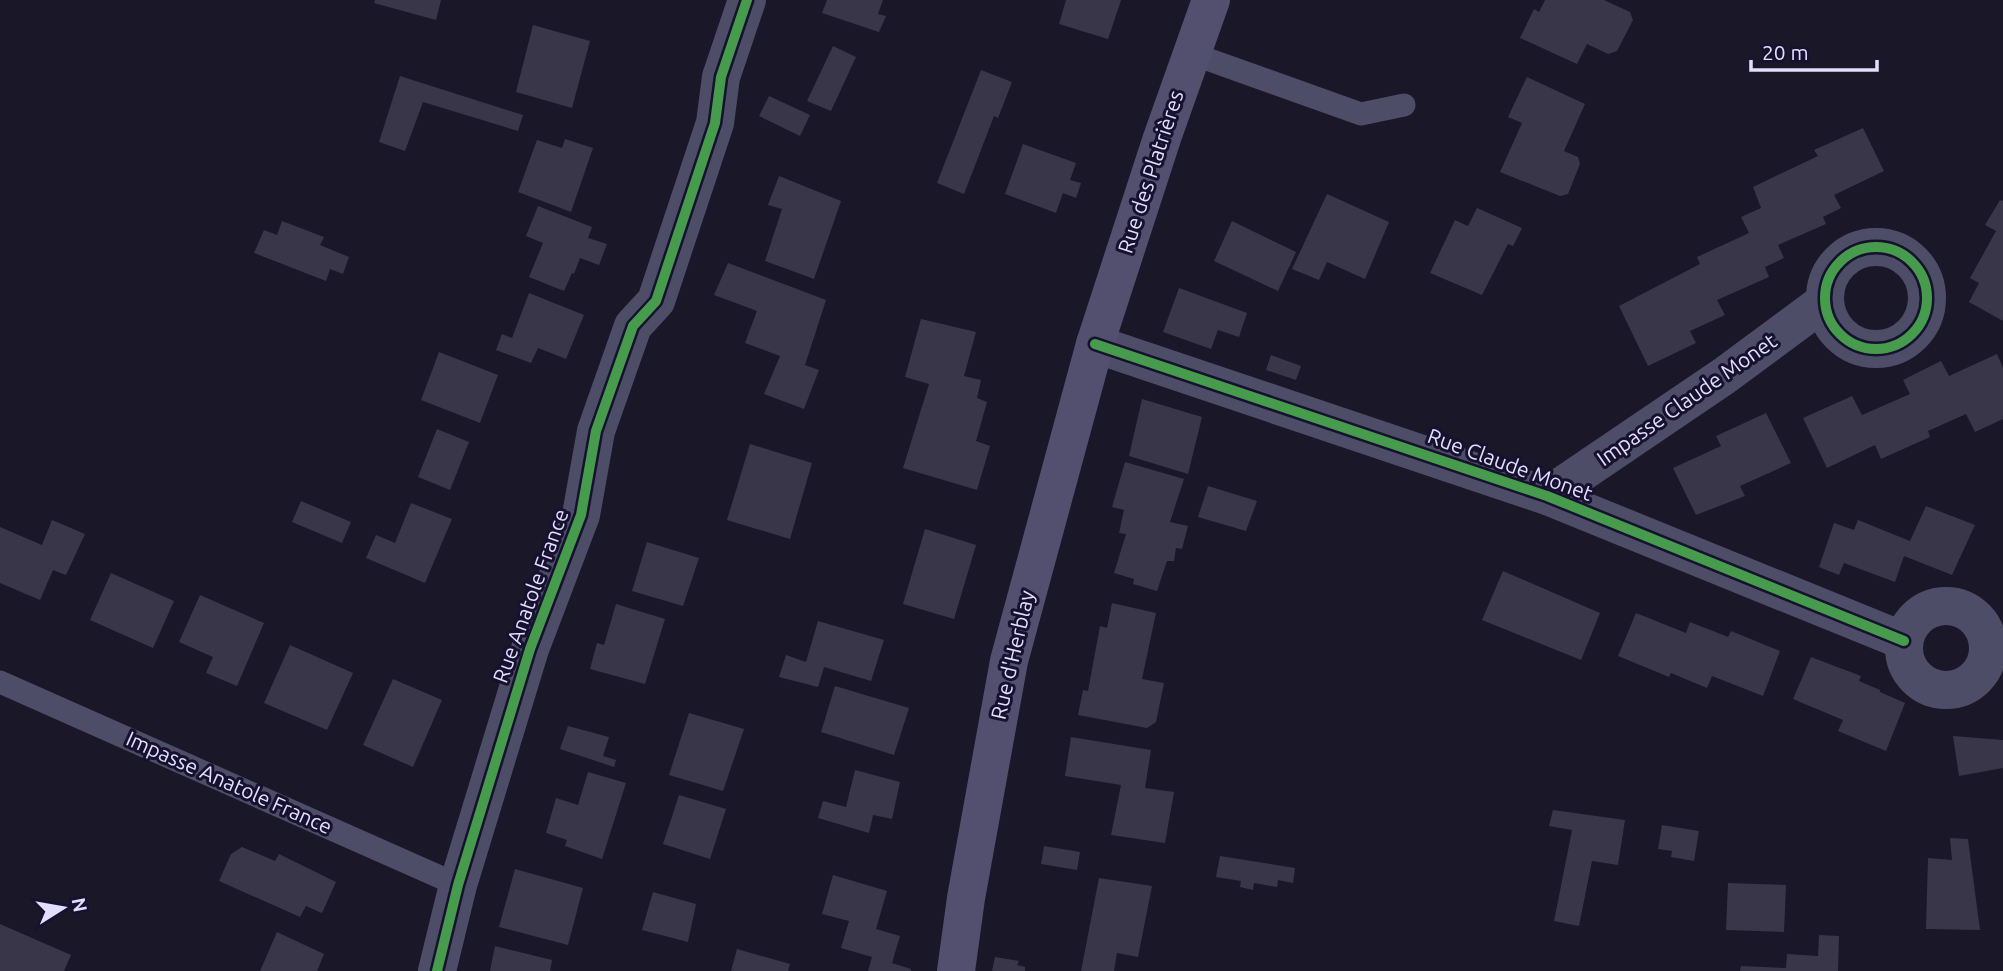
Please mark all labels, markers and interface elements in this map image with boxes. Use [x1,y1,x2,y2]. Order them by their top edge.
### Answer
scale bar [1751,28,1877,72]
text: 20 m [1762,40,1809,64]
street label: Rue des Platrières [1112,87,1188,256]
street label: Impasse Claude Monet [1592,328,1781,470]
street label: Rue Claude Monet [1425,423,1596,505]
street label: Rue Anatole France [487,506,573,686]
street label: Rue d'Herblay [986,588,1039,722]
street label: Impasse Anatole France [123,726,336,838]
north arrow [28,873,98,943]
text: N [68,896,92,914]

